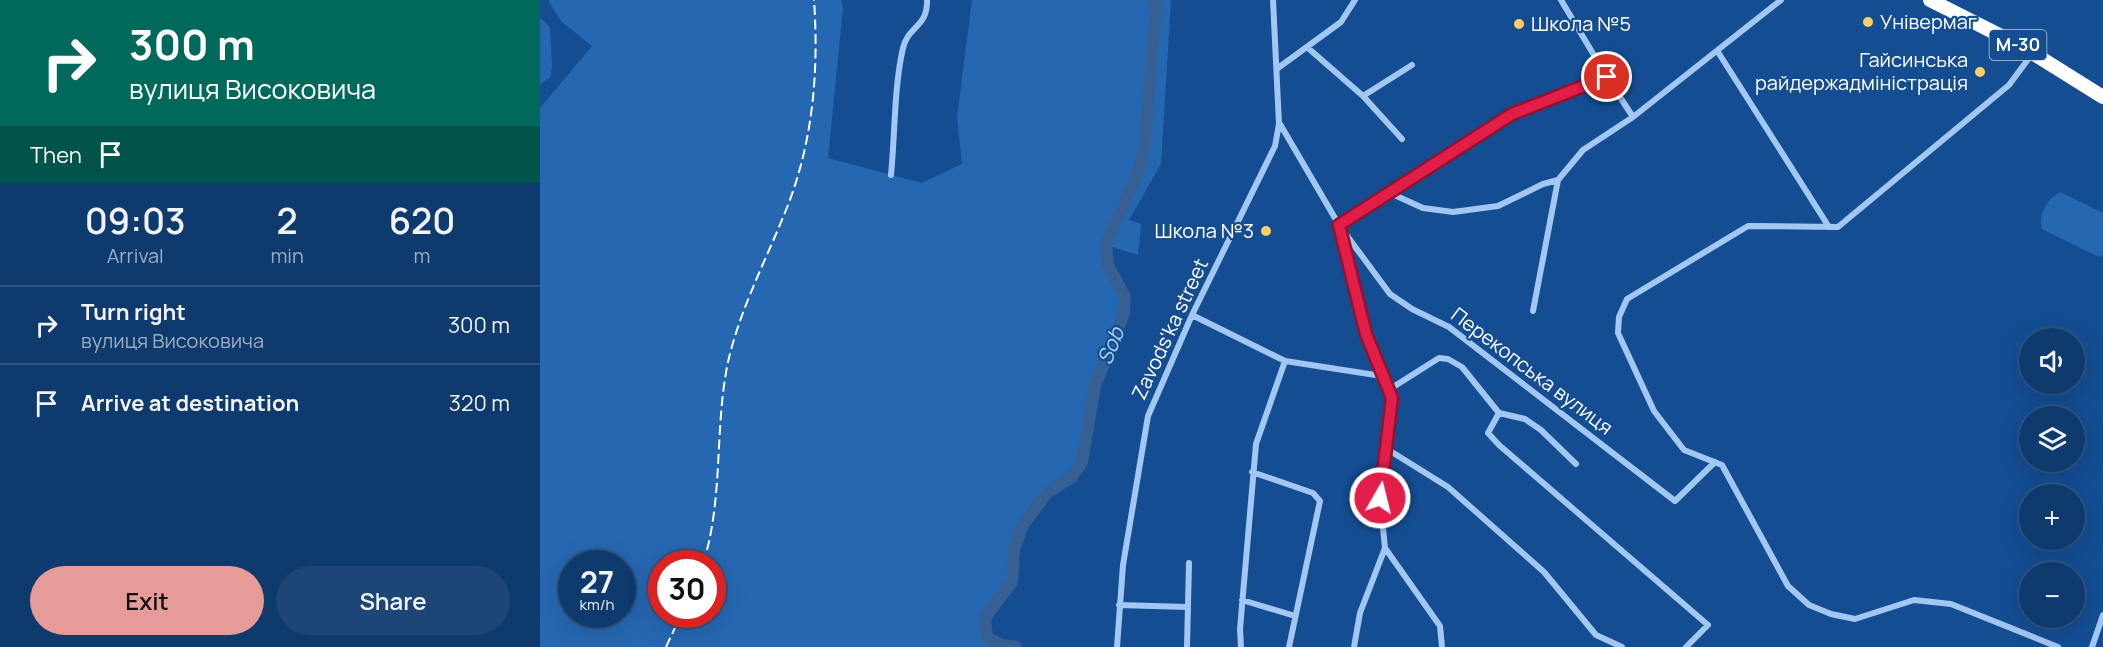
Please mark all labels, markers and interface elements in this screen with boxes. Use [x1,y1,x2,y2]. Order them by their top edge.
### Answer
place label: Універмаг [1880,8,1977,35]
place label: Школа №5 [1531,10,1631,37]
text: 300 m [129,15,255,73]
marker: Універмаг [1861,15,1875,29]
marker: Школа №5 [1512,17,1526,31]
icon: right [30,24,108,102]
road number: М-30 [1990,30,2046,60]
place label: Гайсинська райдержадміністрація [1755,46,1968,96]
pin [1581,51,1632,102]
icon: arrive [1590,60,1623,93]
marker: Гайсинська райдержадміністрація [1973,65,1987,79]
text: вулиця Високовича [129,70,376,107]
icon: arrive [94,138,127,171]
text: Then [30,140,82,170]
text: 09:03 [85,196,186,245]
text: 2 [277,196,298,245]
text: 620 [389,196,455,245]
place label: Школа №3 [1155,217,1254,244]
marker: Школа №3 [1259,224,1273,238]
text: Arrival [107,242,164,269]
text: min [270,242,304,269]
text: m [413,242,430,269]
street label: Zavods'ka street [1125,254,1214,404]
text: Turn right [81,297,186,327]
street label: Перекопська вулиця [1446,301,1619,440]
icon: right [30,309,63,342]
text: 300 m [448,310,510,340]
water label: Sob [1090,321,1131,368]
text: вулиця Високовича [81,327,264,354]
map controls [2019,328,2085,628]
button: sound [2019,328,2085,394]
icon: arrive [30,387,63,420]
text: Arrive at destination [81,388,299,418]
text: 320 m [449,388,510,418]
button: layers [2019,406,2085,472]
position arrow [1348,466,1412,530]
button: + [2019,484,2085,550]
speed limit sign: 30 [648,550,726,628]
text: 27 [580,561,614,602]
button: − [2019,562,2085,628]
button: Exit [30,566,264,635]
button: Share [276,566,510,635]
text: km/h [580,594,614,615]

